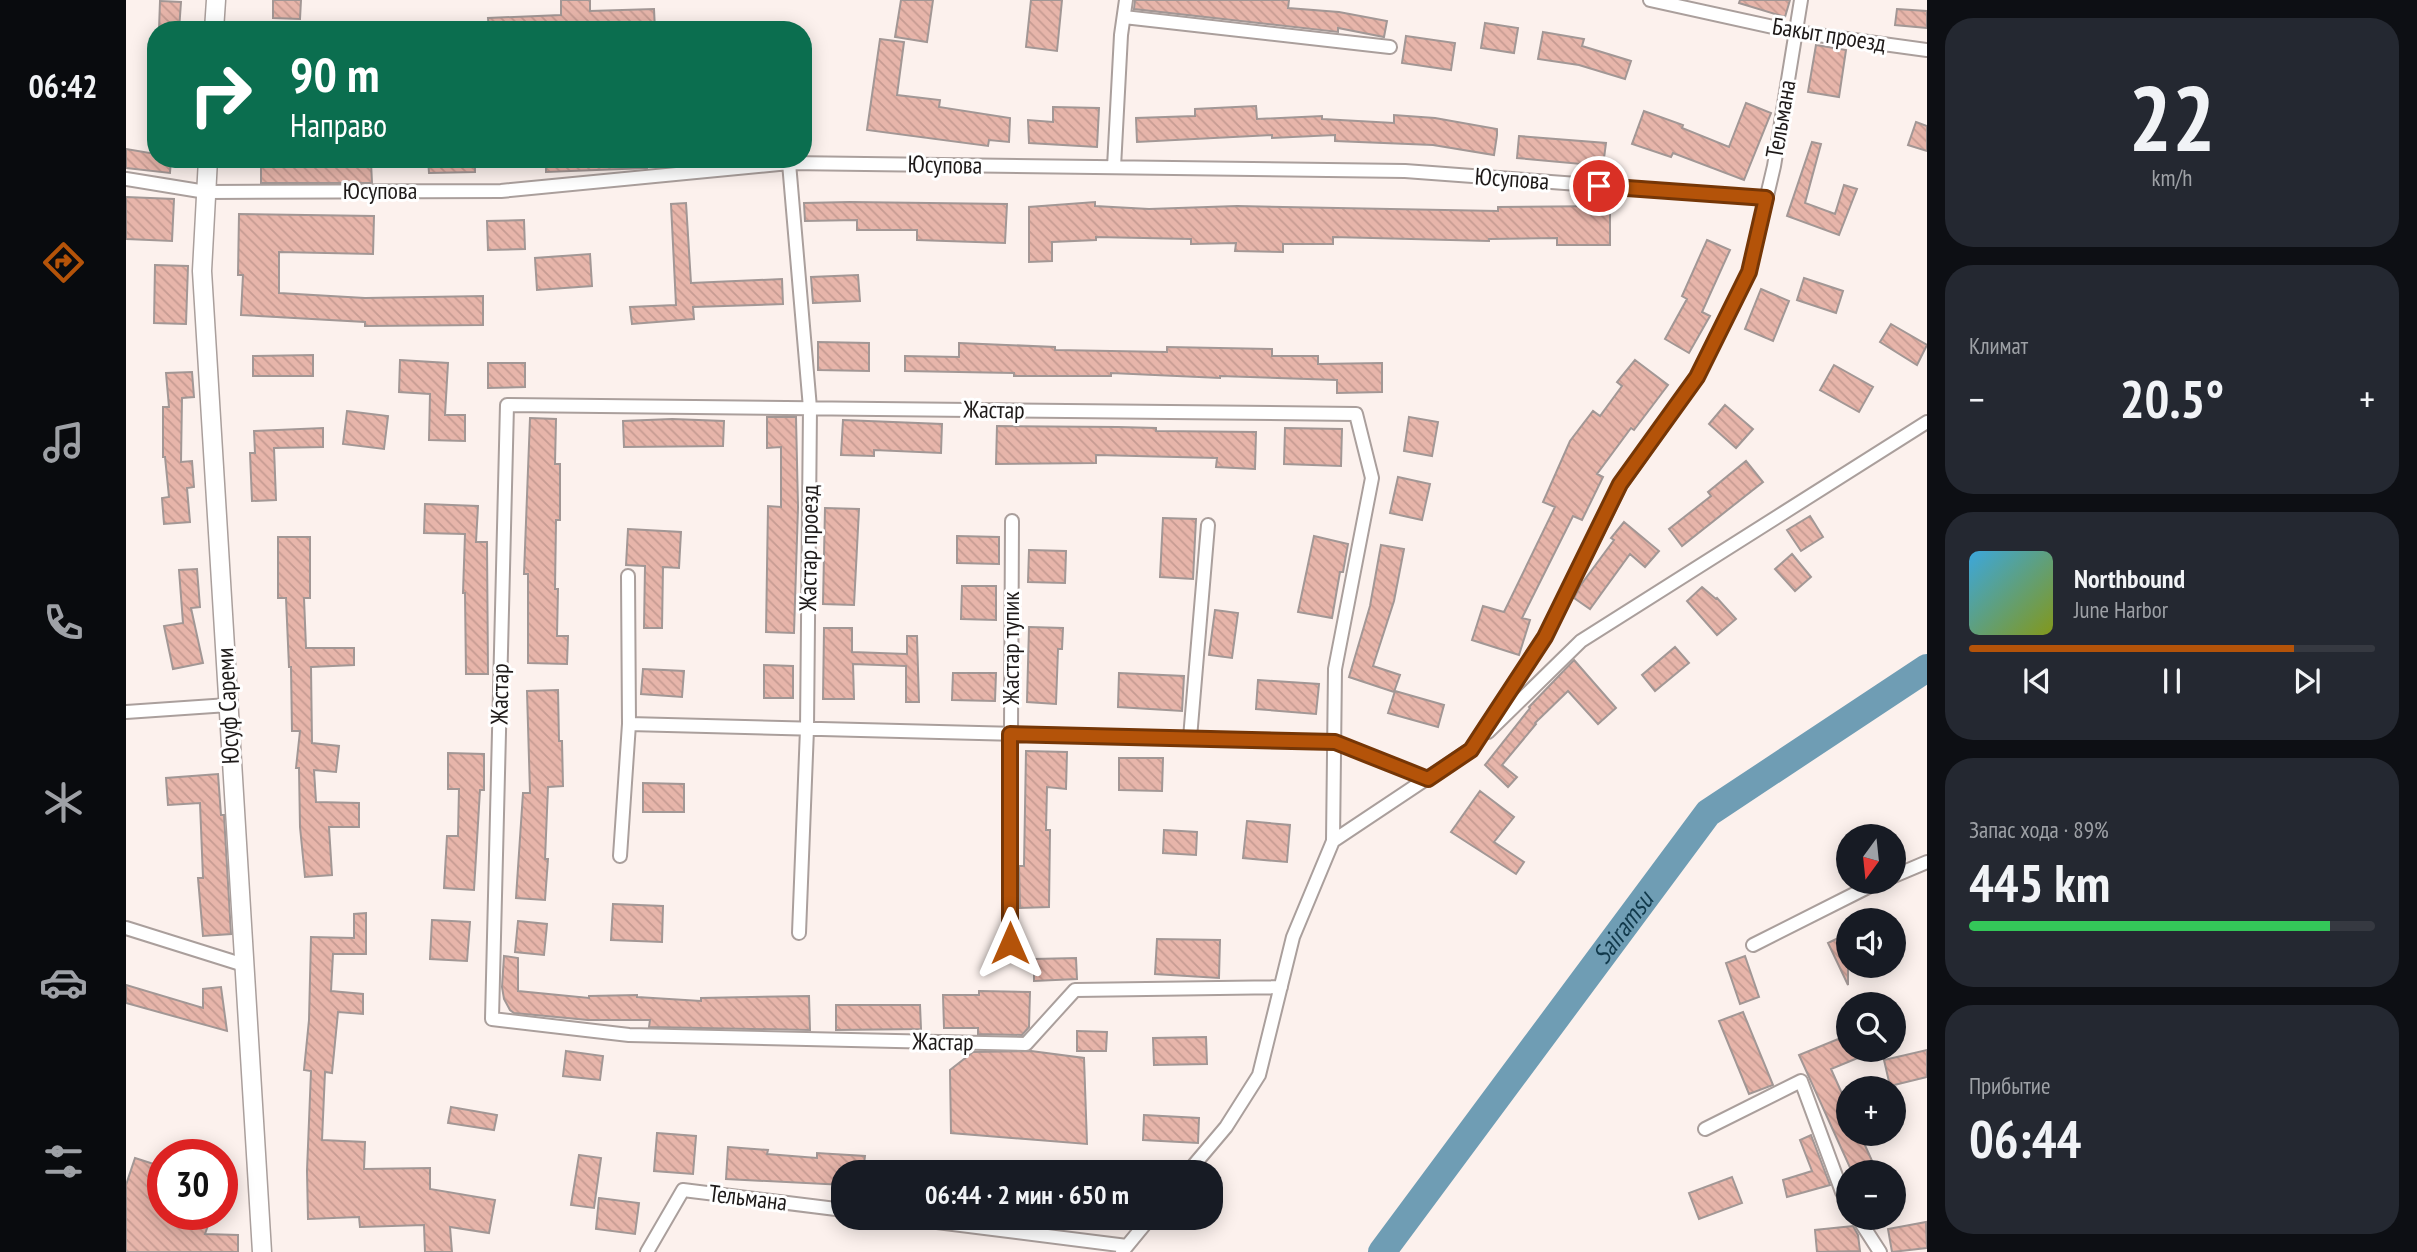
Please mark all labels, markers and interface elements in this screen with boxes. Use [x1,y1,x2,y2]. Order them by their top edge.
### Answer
street label: Бакыт проезд [1770,10,1889,59]
text: 90 m [290,42,379,106]
icon: right [175,49,266,140]
text: 22 [2129,58,2216,176]
text: 06:42 [28,65,98,107]
street label: Тельмана [1758,77,1803,160]
text: Направо [290,104,387,146]
street label: Юсупова [907,148,983,181]
pin [1569,156,1629,216]
street label: Юсупова [1474,160,1550,197]
text: km/h [2152,163,2192,192]
icon: arrive [1580,167,1618,205]
street label: Юсупова [343,175,417,206]
icon: directions [39,238,88,287]
text: Климат [1969,331,2028,360]
text: 20.5° [2120,365,2224,432]
text: − [1969,374,1985,423]
text: + [2359,374,2375,423]
street label: Жастар [962,393,1025,426]
icon: music [39,418,88,467]
street label: Жастар проезд [792,484,825,612]
text: Northbound [2074,562,2185,595]
street label: Жастар тупик [995,591,1026,706]
text: June Harbor [2074,595,2168,624]
icon: phone [39,598,88,647]
street label: Юсуф Сареми [209,647,246,765]
icon: previous [2018,662,2056,700]
icon: pause [2153,662,2191,700]
icon: next [2288,662,2326,700]
street label: Жастар [483,663,516,726]
icon: climate [39,778,88,827]
text: Запас хода · 89% [1969,815,2109,844]
north arrow [1836,824,1906,894]
map controls [1836,824,1906,1230]
text: 445 km [1969,849,2110,916]
water label: Sairamsu [1585,883,1661,970]
position arrow [973,906,1047,980]
button: sound [1836,908,1906,978]
icon: car [39,958,88,1007]
button: search [1836,992,1906,1062]
street label: Жастар [911,1025,974,1058]
text: Прибытие [1969,1071,2050,1100]
button: + [1836,1076,1906,1146]
text: 06:44 [1969,1105,2081,1172]
icon: filters [39,1137,88,1186]
speed limit sign: 30 [147,1139,238,1230]
button: − [1836,1160,1906,1230]
street label: Тельмана [707,1177,789,1218]
text: 06:44 · 2 мин · 650 m [925,1178,1129,1211]

